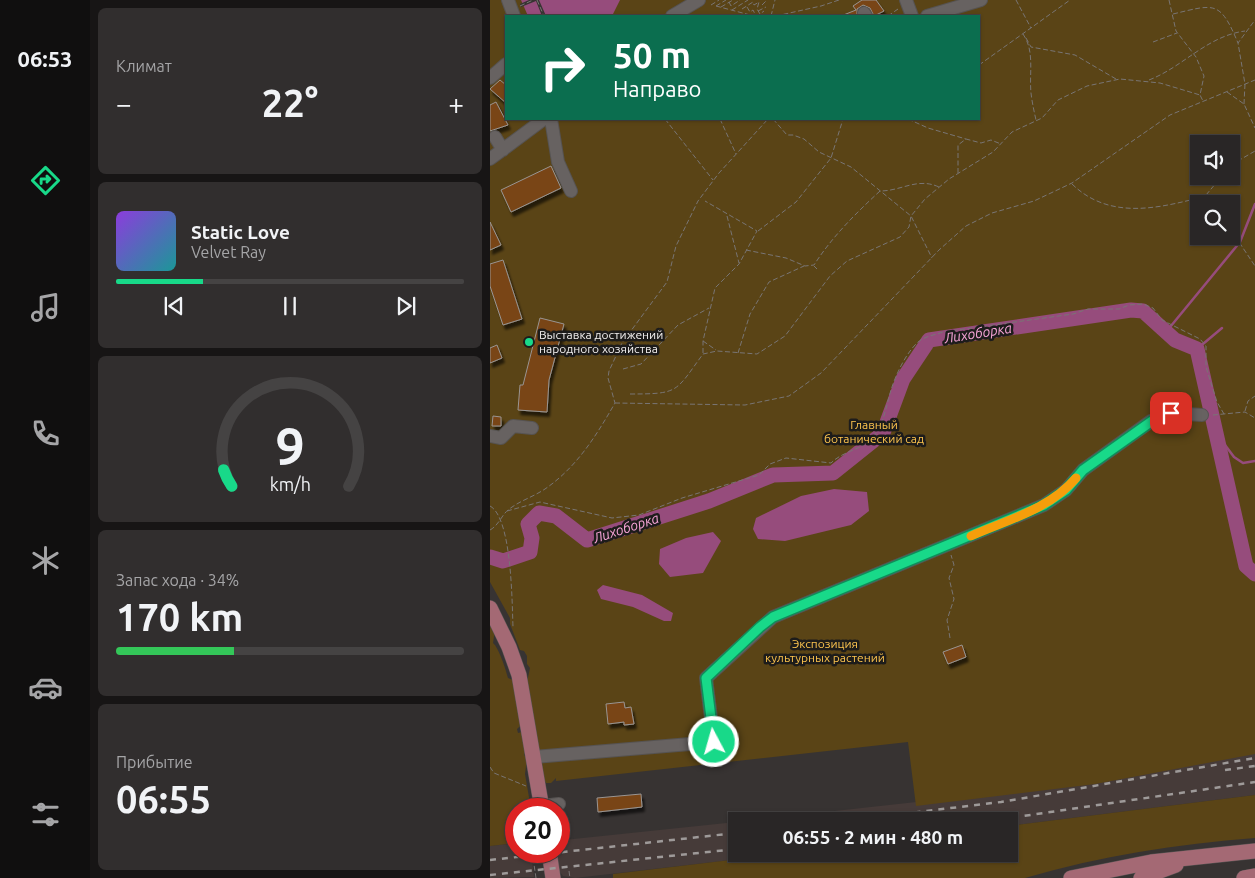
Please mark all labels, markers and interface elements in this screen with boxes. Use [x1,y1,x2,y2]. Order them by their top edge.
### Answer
icon: right [530,35,595,100]
text: 50 m [613,35,691,75]
text: 06:53 [17,46,73,71]
text: Климат [116,57,172,75]
text: Направо [613,76,701,101]
text: 22° [262,82,318,124]
text: − [116,88,132,119]
text: + [448,88,464,119]
map controls [1190,135,1240,245]
button: sound [1190,135,1240,185]
icon: directions [28,163,63,198]
button: search [1190,195,1240,245]
text: Static Love [191,221,290,243]
text: Velvet Ray [191,243,266,261]
icon: music [28,290,63,325]
icon: previous [160,292,188,320]
icon: pause [276,292,304,320]
icon: next [392,292,420,320]
water label: Лихоборка [942,320,1013,346]
place label: Выставка достижений народного хозяйства [539,328,663,355]
marker: Выставка достижений народного хозяйства [523,336,535,348]
pin [1150,392,1192,434]
icon: arrive [1157,399,1185,427]
icon: phone [28,416,63,451]
text: 9 [275,417,305,475]
park label: Главный ботанический сад [824,418,924,445]
text: km/h [269,474,311,494]
water label: Лихоборка [590,510,661,546]
icon: climate [28,543,63,578]
text: Запас хода · 34% [116,571,239,589]
text: 170 km [116,596,243,638]
park label: Экспозиция культурных растений [765,637,885,664]
icon: car [28,670,63,705]
position arrow [687,715,739,767]
text: Прибытие [116,753,193,771]
text: 06:55 [116,778,211,820]
icon: filters [28,797,63,832]
speed limit sign: 20 [505,798,570,863]
text: 06:55 · 2 мин · 480 m [783,826,963,848]

